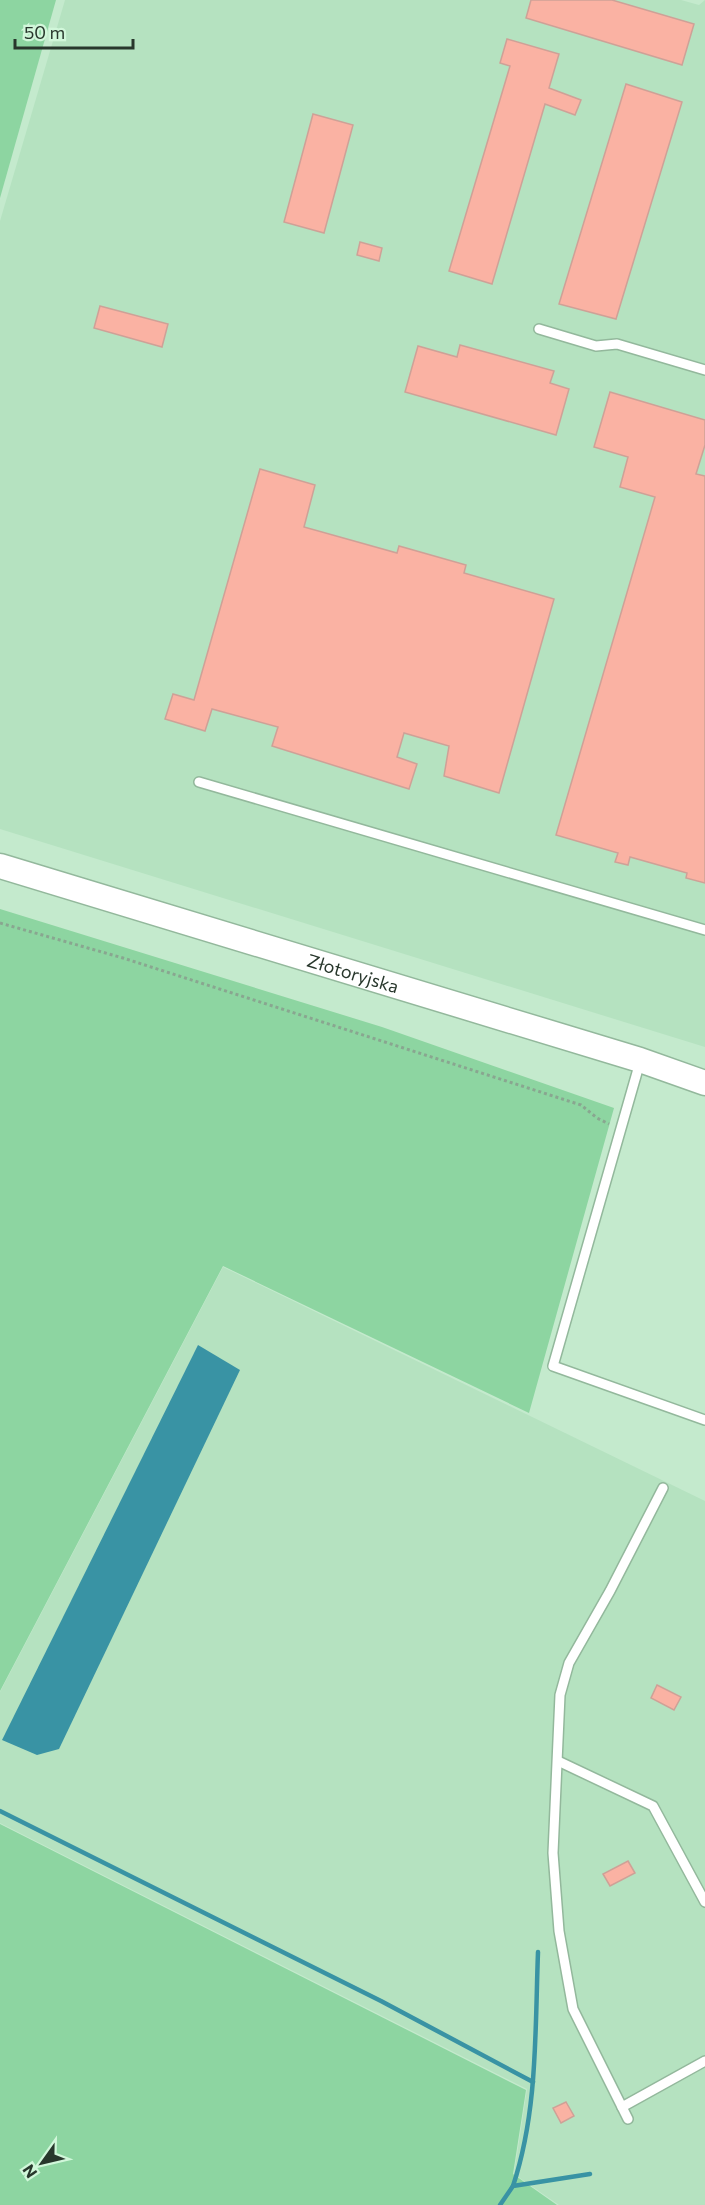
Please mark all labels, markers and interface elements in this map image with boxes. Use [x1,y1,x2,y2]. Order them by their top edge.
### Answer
scale bar [15,12,134,50]
text: 50 m [24,21,65,43]
street label: Złotoryjska [305,949,402,997]
north arrow [12,2133,72,2193]
text: N [18,2161,40,2182]

